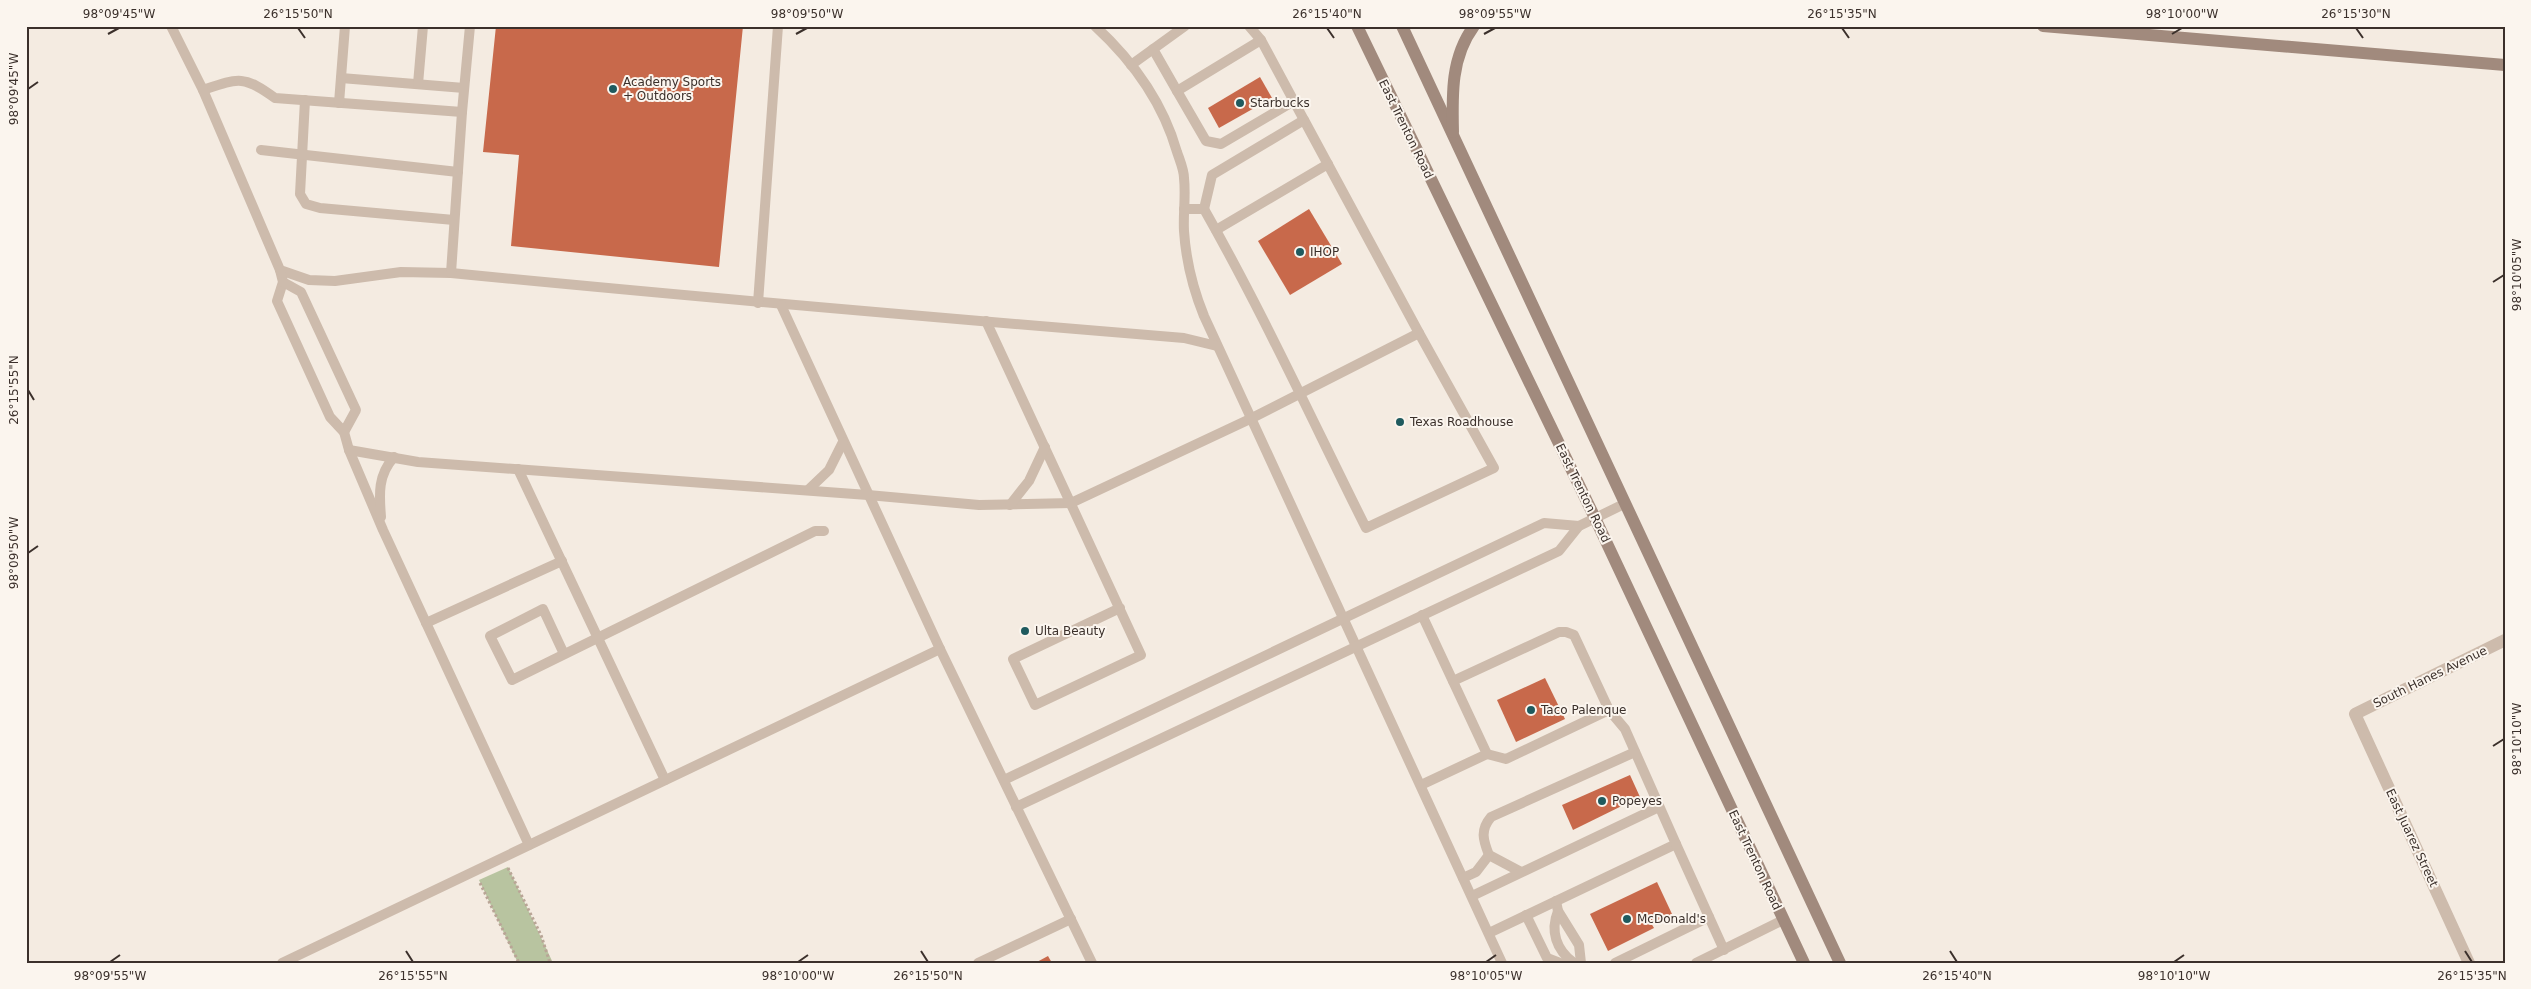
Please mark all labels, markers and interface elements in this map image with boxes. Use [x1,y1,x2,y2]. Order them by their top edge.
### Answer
text: 98°09'45"W [83,7,155,21]
text: 26°15'50"N [263,7,333,21]
text: 98°09'50"W [771,7,843,21]
text: 26°15'40"N [1292,7,1362,21]
text: 98°09'55"W [1459,7,1531,21]
text: 26°15'35"N [1807,7,1877,21]
text: 98°10'00"W [2146,7,2218,21]
text: 26°15'30"N [2321,7,2391,21]
text: 98°09'45"W [7,53,21,125]
place label: Academy Sports + Outdoors [623,75,721,103]
street label: East Trenton Road [1376,77,1436,181]
marker: Academy Sports + Outdoors [607,83,619,95]
place label: Starbucks [1250,96,1310,110]
marker: Starbucks [1234,97,1246,109]
text: 98°10'05"W [2510,239,2524,311]
place label: IHOP [1310,245,1339,259]
marker: IHOP [1294,246,1306,258]
text: 26°15'55"N [7,355,21,425]
place label: Texas Roadhouse [1409,415,1513,429]
marker: Texas Roadhouse [1394,416,1406,428]
street label: East Trenton Road [1553,441,1613,545]
text: 98°09'50"W [7,517,21,589]
place label: Ulta Beauty [1035,624,1105,638]
marker: Ulta Beauty [1019,625,1031,637]
street label: South Hanes Avenue [2371,643,2489,711]
place label: Taco Palenque [1540,703,1626,717]
text: 98°10'10"W [2510,703,2524,775]
marker: Taco Palenque [1525,704,1537,716]
street label: East Juarez Street [2383,787,2441,890]
place label: Popeyes [1612,794,1662,808]
marker: Popeyes [1596,795,1608,807]
street label: East Trenton Road [1726,808,1784,912]
place label: McDonald's [1637,912,1706,926]
marker: McDonald's [1621,913,1633,925]
text: 98°09'55"W [74,969,146,983]
text: 26°15'55"N [378,969,448,983]
text: 98°10'00"W [762,969,834,983]
text: 26°15'50"N [893,969,963,983]
text: 98°10'05"W [1450,969,1522,983]
text: 26°15'40"N [1922,969,1992,983]
text: 98°10'10"W [2138,969,2210,983]
text: 26°15'35"N [2437,969,2507,983]

